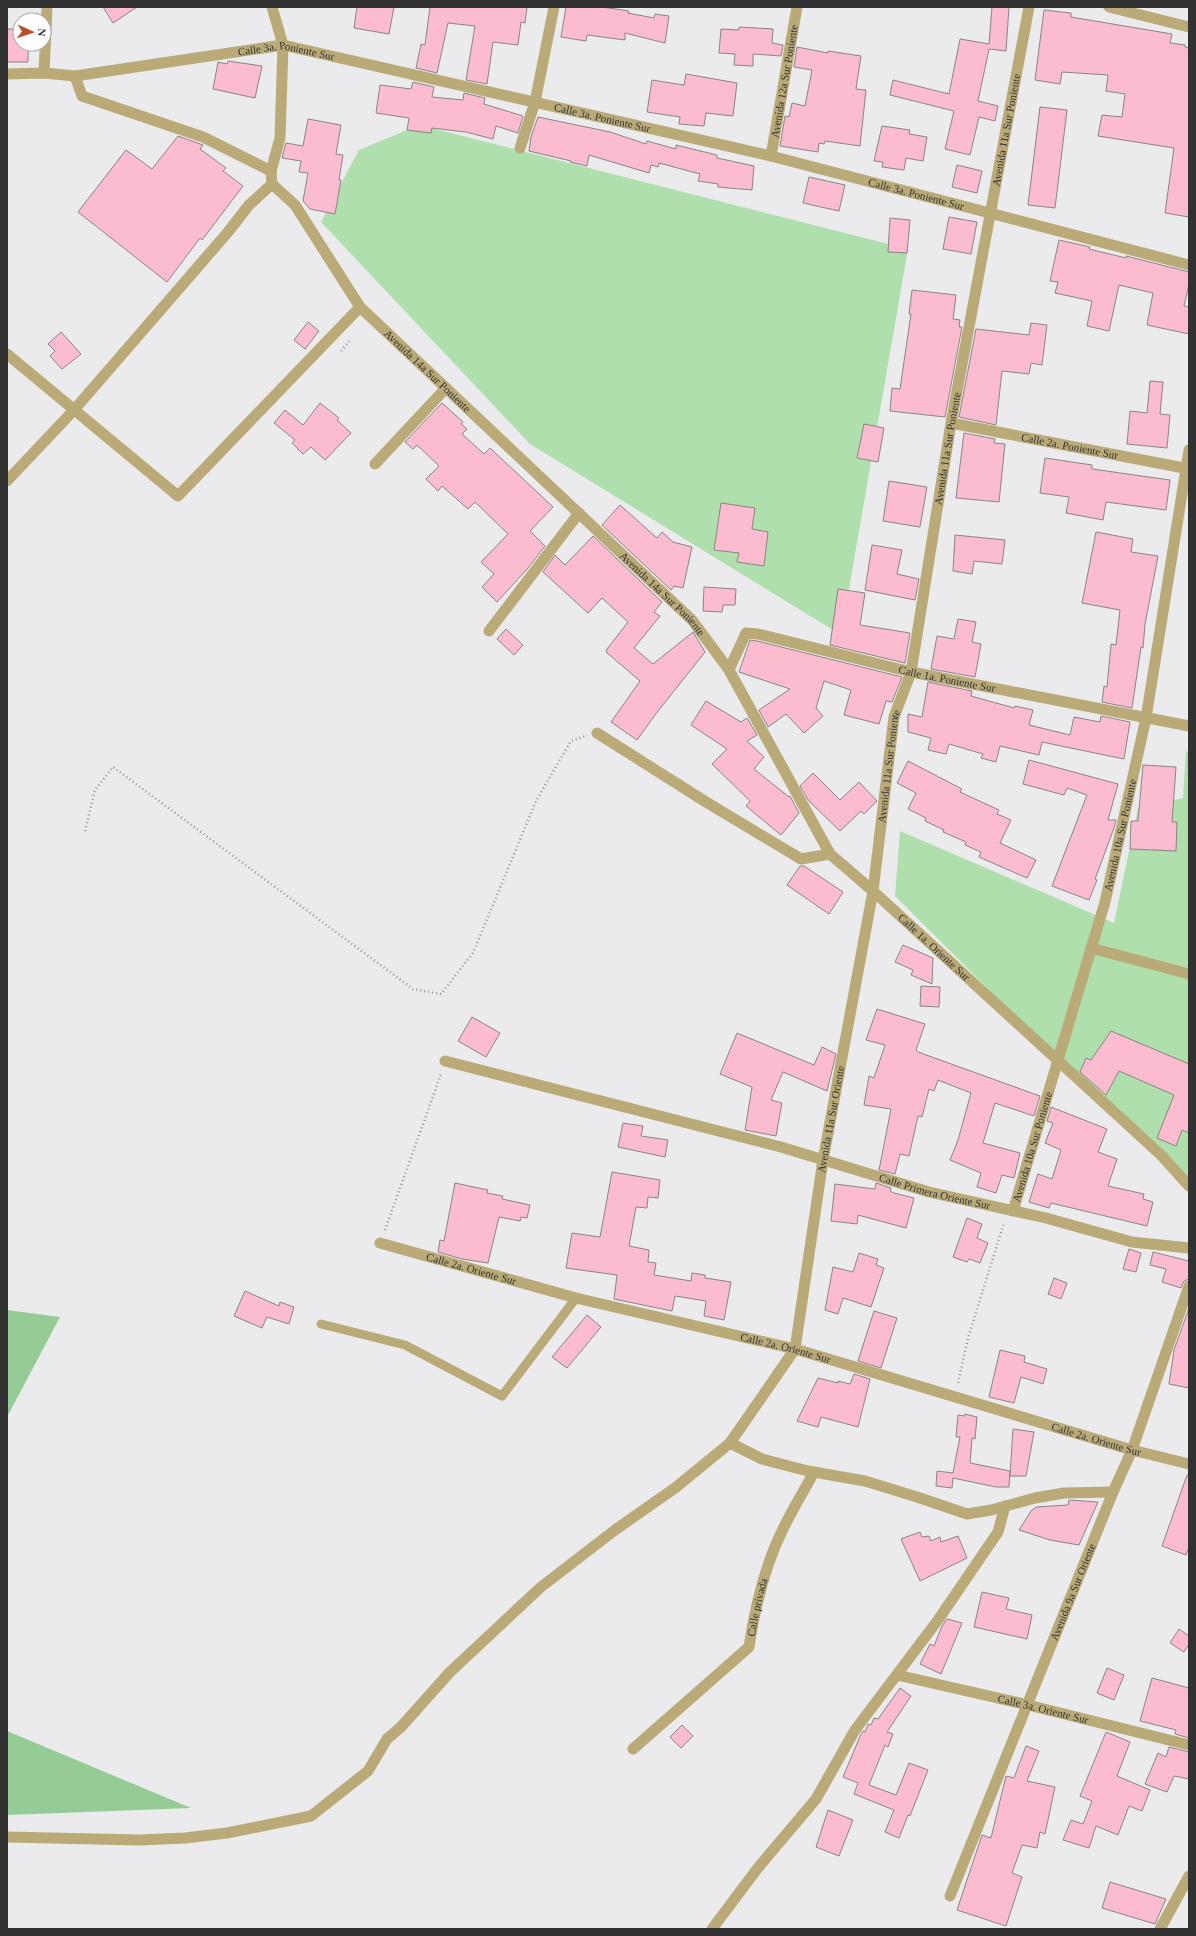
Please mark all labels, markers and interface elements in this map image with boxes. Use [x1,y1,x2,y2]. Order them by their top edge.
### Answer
north arrow [12,12,52,52]
street label: Avenida 12a Sur Poniente [768,24,800,139]
text: N [36,28,48,37]
street label: Calle 3a. Poniente Sur [237,39,336,63]
street label: Avenida 11a Sur Poniente [990,73,1022,187]
street label: Calle 3a. Poniente Sur [553,101,652,134]
street label: Calle 3a. Poniente Sur [867,176,966,212]
street label: Avenida 14a Sur Poniente [382,327,474,415]
street label: Avenida 11a Sur Poniente [932,391,963,506]
street label: Calle 2a. Poniente Sur [1020,431,1120,461]
street label: Avenida 14a Sur Poniente [618,549,708,638]
street label: Calle 1a. Poniente Sur [897,663,997,694]
street label: Avenida 11a Sur Poniente [875,708,902,823]
street label: Avenida 10a Sur Poniente [1102,778,1138,892]
street label: Calle 1a. Oriente Sur [896,911,973,983]
street label: Avenida 11a Sur Oriente [815,1065,846,1174]
street label: Avenida 10a Sur Poniente [1010,1090,1054,1203]
street label: Calle Primera Oriente Sur [878,1171,992,1212]
street label: Calle 2a. Oriente Sur [425,1250,518,1287]
street label: Calle 2a. Oriente Sur [739,1330,833,1365]
street label: Calle 2a. Oriente Sur [1050,1420,1143,1458]
street label: Avenida 9a Sur Oriente [1048,1542,1098,1642]
street label: Calle privada [745,1577,770,1637]
street label: Calle 3a. Oriente Sur [997,1692,1090,1726]

